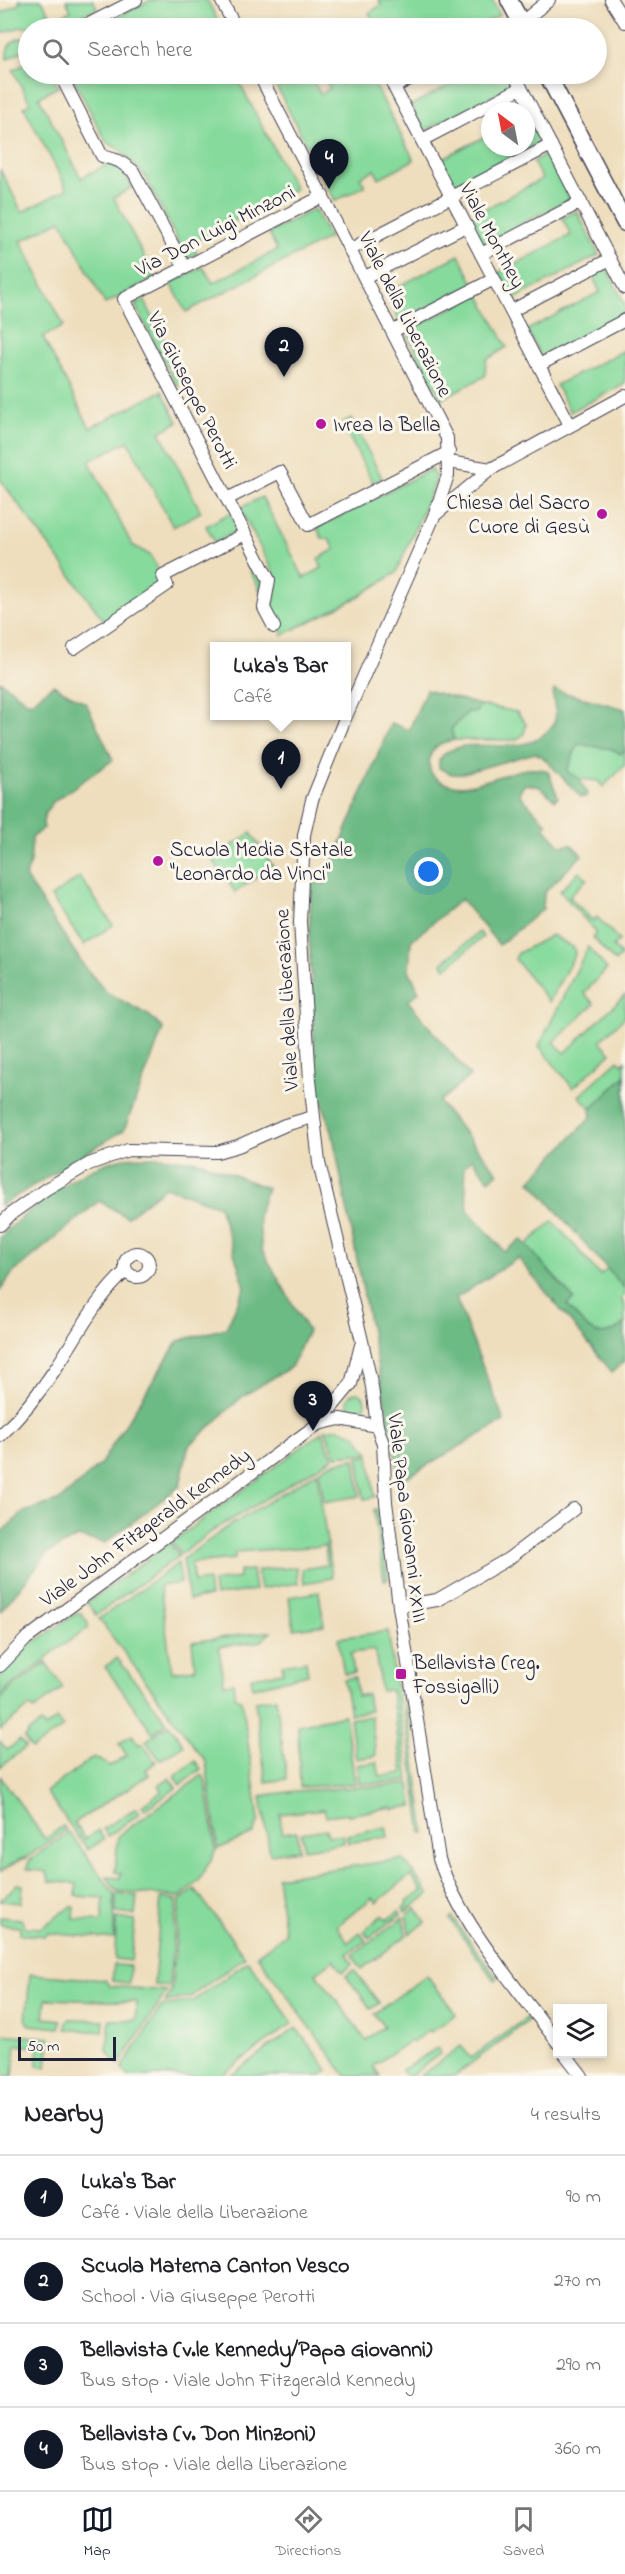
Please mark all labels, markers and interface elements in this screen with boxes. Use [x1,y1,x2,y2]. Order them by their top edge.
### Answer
search box [18,18,607,84]
icon: search [39,35,72,68]
text: Search here [87,35,192,67]
north arrow [481,102,535,156]
pin: 4 [310,140,348,189]
street label: Viale Monthey [448,177,532,295]
street label: Via Don Luigi Minzoni [130,178,302,287]
street label: Viale della Liberazione [349,226,459,403]
street label: Via Giuseppe Perotti [138,306,244,475]
pin: 2 [264,328,304,377]
place label: Ivrea la Bella [333,411,441,441]
marker: Ivrea la Bella [314,417,328,431]
place label: Chiesa del Sacro Cuore di Gesù [446,489,590,543]
marker: Chiesa del Sacro Cuore di Gesù [595,507,609,521]
popup [210,642,351,720]
text: Luka's Bar [233,651,328,683]
text: Café [233,683,272,712]
pin: 1 [262,740,300,789]
place label: Scuola Media Statale "Leonardo da Vinci" [170,836,353,890]
marker: Scuola Media Statale "Leonardo da Vinci" [151,854,165,868]
your location [414,857,443,886]
street label: Viale della Liberazione [268,908,308,1093]
pin: 3 [294,1382,332,1431]
street label: Viale Papa Giovanni XXIII [378,1411,434,1625]
street label: Viale John Fitzgerald Kennedy [34,1442,259,1618]
place label: Bellavista (reg. Fossigalli) [412,1649,540,1705]
marker: Bellavista (reg. Fossigalli) [394,1667,408,1681]
map controls [553,2004,607,2058]
button: layers [553,2004,607,2058]
scale bar [18,2034,116,2062]
text: 50 m [27,2035,59,2059]
text: Nearby [24,2096,103,2134]
text: 4 results [531,2101,601,2130]
text: Luka's Bar [81,2167,176,2199]
text: 1 [40,2183,47,2212]
text: 90 m [566,2183,601,2212]
text: Café · Viale della Liberazione [81,2199,308,2228]
text: Scuola Materna Canton Vesco [81,2251,349,2283]
text: 2 [39,2267,48,2296]
text: 270 m [554,2267,601,2296]
text: School · Via Giuseppe Perotti [81,2283,315,2312]
text: Bellavista (v.le Kennedy/Papa Giovanni) [81,2335,432,2367]
text: 3 [39,2351,48,2380]
text: 290 m [556,2351,601,2380]
text: Bus stop · Viale John Fitzgerald Kennedy [81,2367,415,2396]
text: Bellavista (v. Don Minzoni) [81,2419,315,2451]
text: 4 [39,2435,48,2464]
text: 360 m [555,2435,601,2464]
text: Bus stop · Viale della Liberazione [81,2451,347,2480]
tab: Map [81,2503,114,2563]
tab: Directions [275,2503,341,2563]
tab: Saved [503,2503,544,2563]

